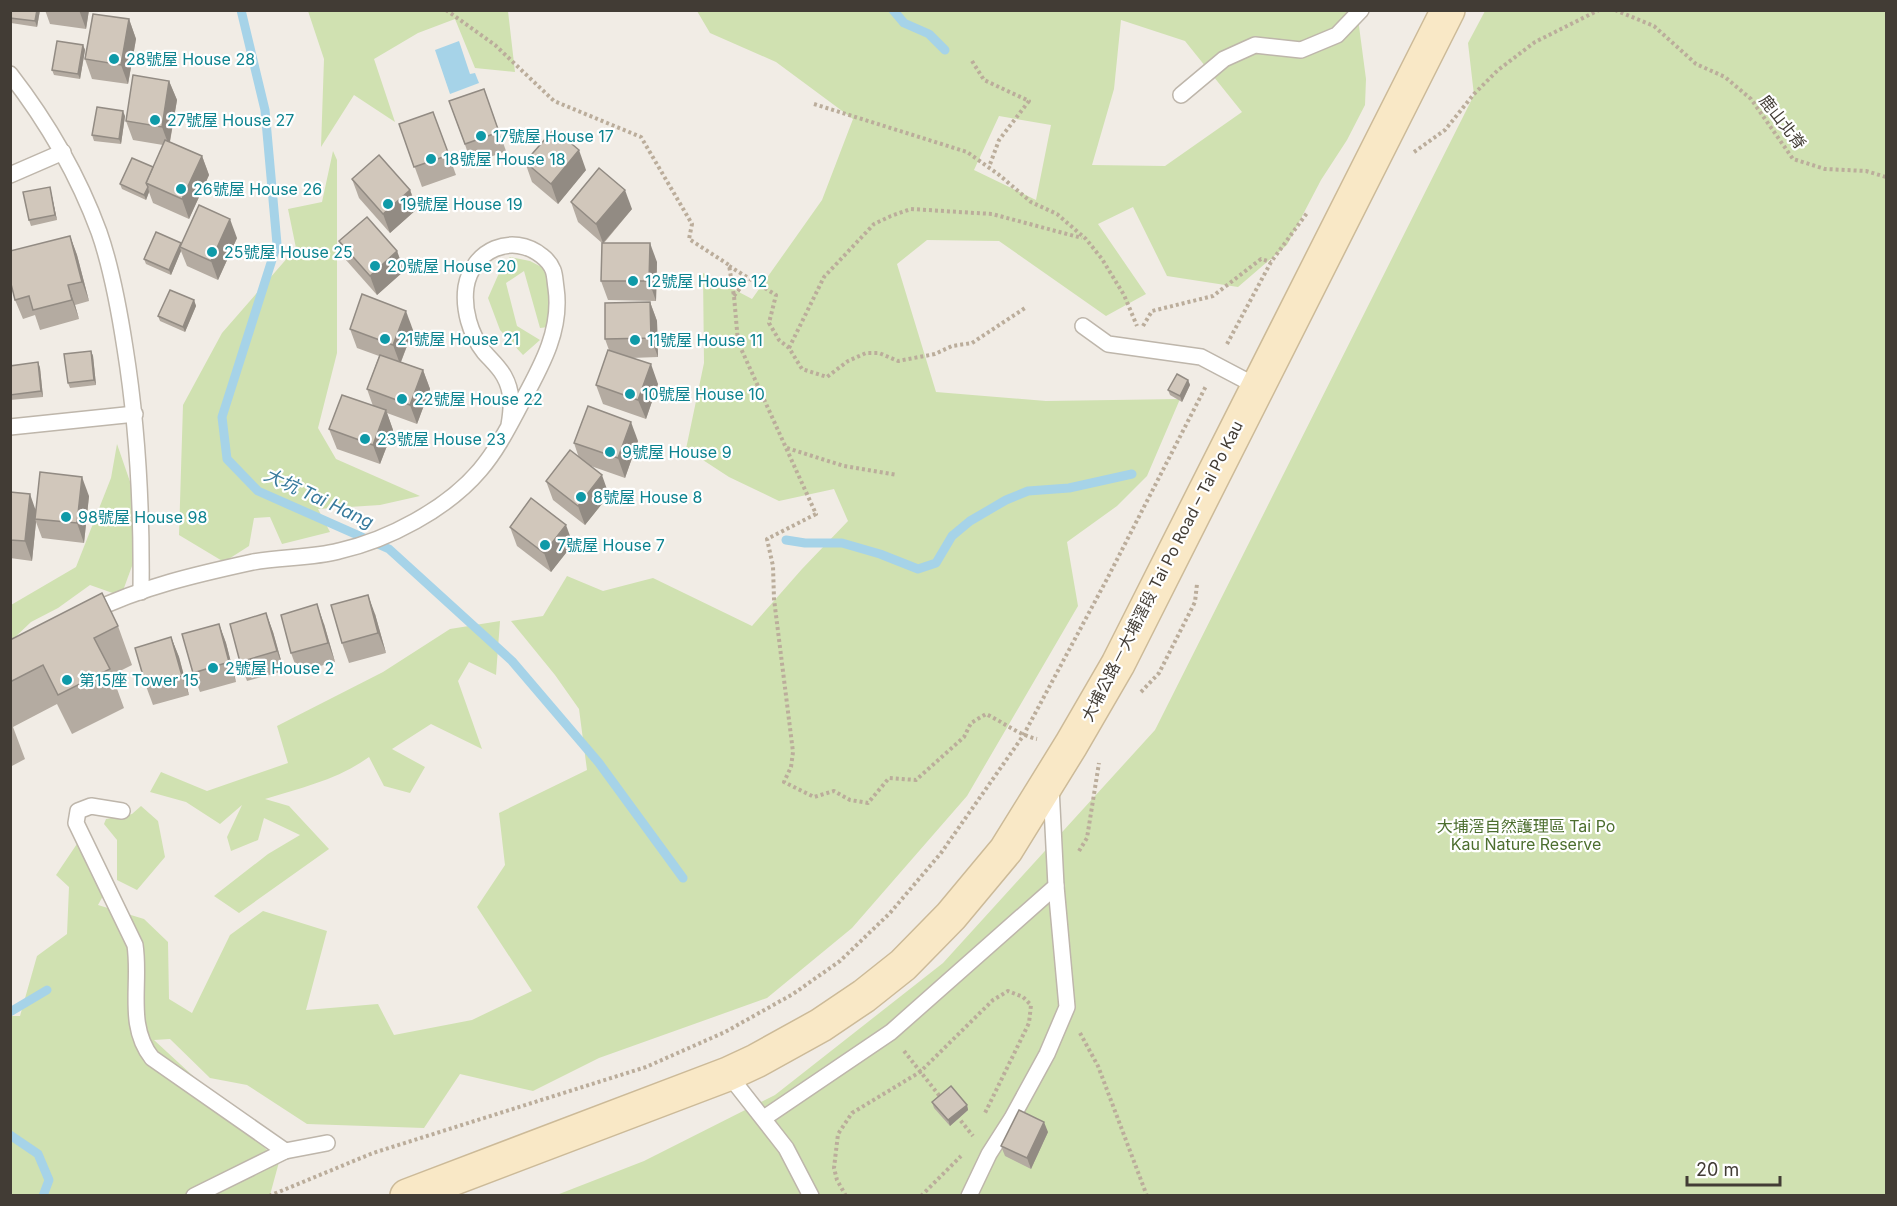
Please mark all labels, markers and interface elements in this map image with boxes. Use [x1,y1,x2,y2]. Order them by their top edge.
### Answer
place label: 28號屋 House 28 [126,49,255,69]
marker: 28號屋 House 28 [107,52,121,66]
street label: 鹿山北脊 [1755,91,1811,153]
place label: 27號屋 House 27 [167,110,294,130]
marker: 27號屋 House 27 [148,113,162,127]
place label: 17號屋 House 17 [493,126,614,146]
marker: 17號屋 House 17 [474,129,488,143]
place label: 18號屋 House 18 [443,149,566,169]
marker: 18號屋 House 18 [424,152,438,166]
place label: 26號屋 House 26 [193,179,322,199]
marker: 26號屋 House 26 [174,182,188,196]
place label: 19號屋 House 19 [400,194,523,214]
marker: 19號屋 House 19 [381,197,395,211]
place label: 25號屋 House 25 [224,242,353,262]
marker: 25號屋 House 25 [205,245,219,259]
place label: 20號屋 House 20 [387,256,516,276]
marker: 20號屋 House 20 [368,259,382,273]
place label: 12號屋 House 12 [645,271,767,291]
marker: 12號屋 House 12 [626,274,640,288]
place label: 21號屋 House 21 [397,329,519,349]
place label: 11號屋 House 11 [647,330,763,350]
marker: 21號屋 House 21 [378,332,392,346]
marker: 11號屋 House 11 [628,333,642,347]
place label: 10號屋 House 10 [642,384,765,404]
marker: 10號屋 House 10 [623,387,637,401]
place label: 22號屋 House 22 [414,389,543,409]
marker: 22號屋 House 22 [395,392,409,406]
street label: 大埔公路－大埔滘段 Tai Po Road – Tai Po Kau [1077,417,1247,725]
place label: 23號屋 House 23 [377,429,506,449]
marker: 23號屋 House 23 [358,432,372,446]
place label: 9號屋 House 9 [622,442,732,462]
marker: 9號屋 House 9 [603,445,617,459]
water label: 大坑 Tai Hang [261,464,377,532]
place label: 8號屋 House 8 [593,487,703,507]
marker: 8號屋 House 8 [574,490,588,504]
place label: 98號屋 House 98 [78,507,207,527]
marker: 98號屋 House 98 [59,510,73,524]
place label: 7號屋 House 7 [557,535,665,555]
marker: 7號屋 House 7 [538,538,552,552]
place label: 2號屋 House 2 [225,658,334,678]
marker: 2號屋 House 2 [206,661,220,675]
place label: 第15座 Tower 15 [79,670,199,690]
marker: 第15座 Tower 15 [60,673,74,687]
park label: 大埔滘自然護理區 Tai Po Kau Nature Reserve [1437,816,1615,854]
scale bar [1687,1149,1780,1187]
text: 20 m [1696,1159,1739,1180]

